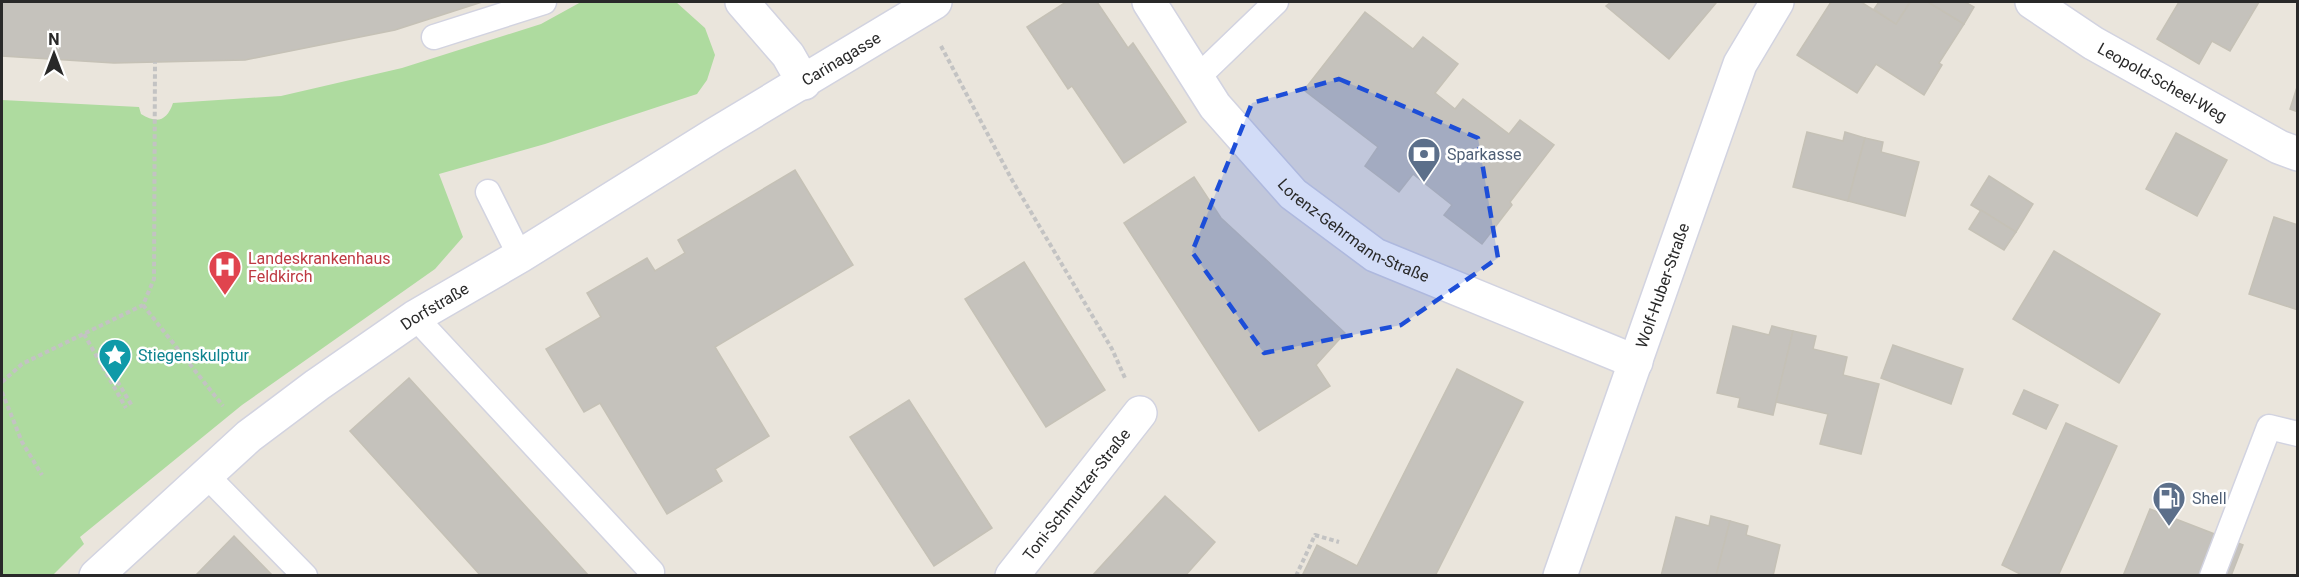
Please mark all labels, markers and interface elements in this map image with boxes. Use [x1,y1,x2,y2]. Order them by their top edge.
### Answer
north arrow [24,24,84,84]
street label: Carinagasse [798,28,884,90]
text: N [48,30,60,49]
street label: Leopold-Scheel-Weg [2094,39,2230,126]
bank icon: Sparkasse [1406,136,1442,183]
place label: Sparkasse [1447,145,1521,164]
street label: Lorenz-Gehrmann-Straße [1274,175,1432,286]
street label: Wolf-Huber-Straße [1632,221,1693,351]
hospital icon: Landeskrankenhaus Feldkirch [207,249,243,296]
place label: Landeskrankenhaus Feldkirch [248,249,391,286]
street label: Dorfstraße [397,279,472,334]
place icon: Stiegenskulptur [97,337,133,384]
place label: Stiegenskulptur [138,346,250,365]
street label: Toni-Schmutzer-Straße [1019,425,1134,564]
fuel station icon: Shell [2151,480,2187,527]
place label: Shell [2192,489,2227,508]

